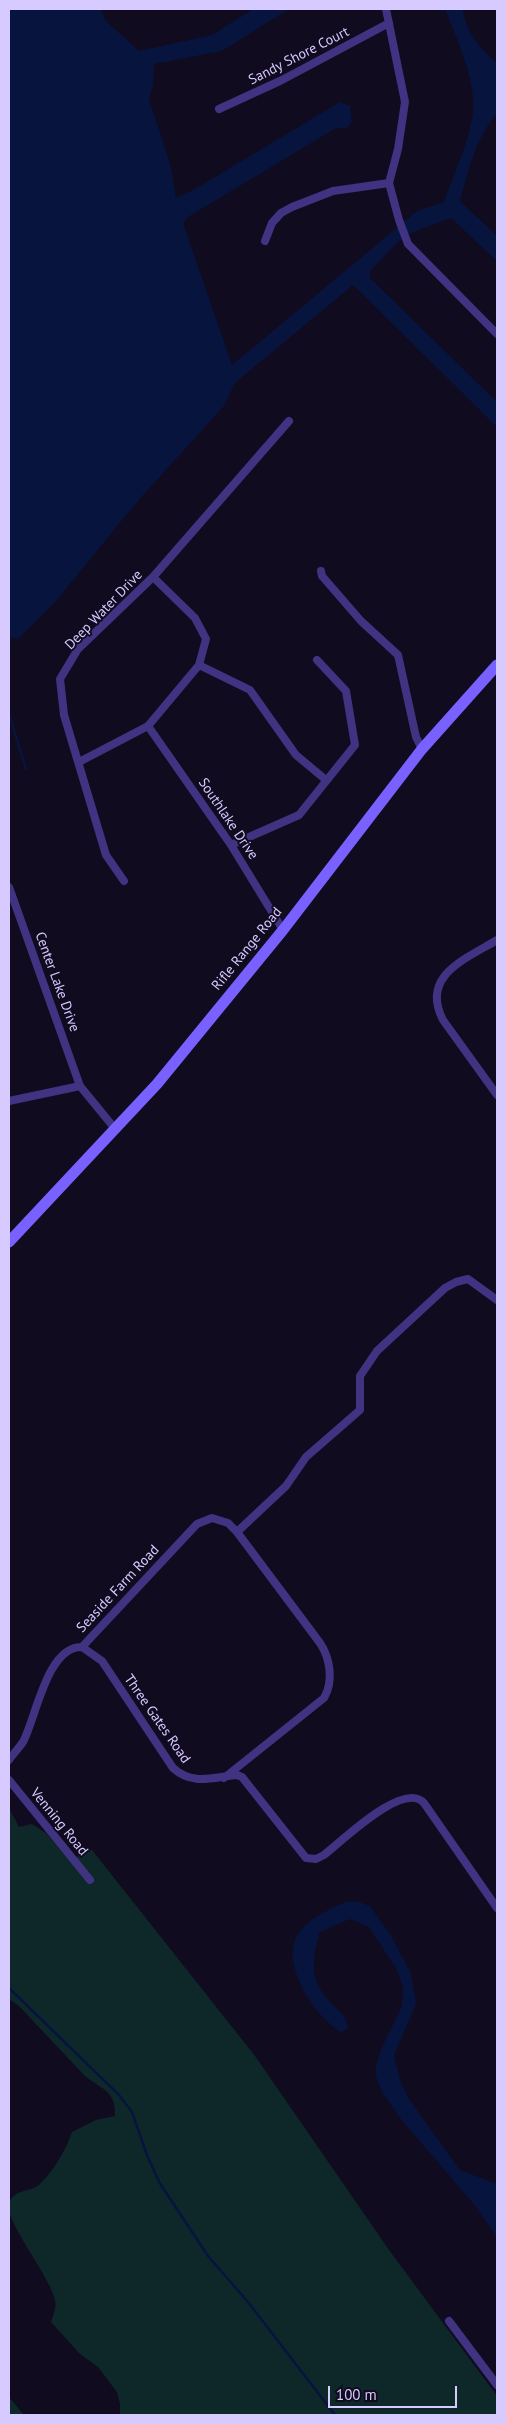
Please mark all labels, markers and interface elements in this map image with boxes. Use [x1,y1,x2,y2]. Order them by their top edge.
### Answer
street label: Sandy Shore Court [246,23,352,89]
street label: Deep Water Drive [62,567,146,653]
street label: Southlake Drive [195,775,261,863]
street label: Rifle Range Road [208,904,286,994]
street label: Center Lake Drive [31,930,83,1034]
street label: Seaside Farm Road [73,1542,163,1636]
street label: Three Gates Road [120,1671,194,1767]
street label: Venning Road [27,1785,91,1859]
scale bar [331,2376,460,2408]
text: 100 m [336,2385,377,2404]

